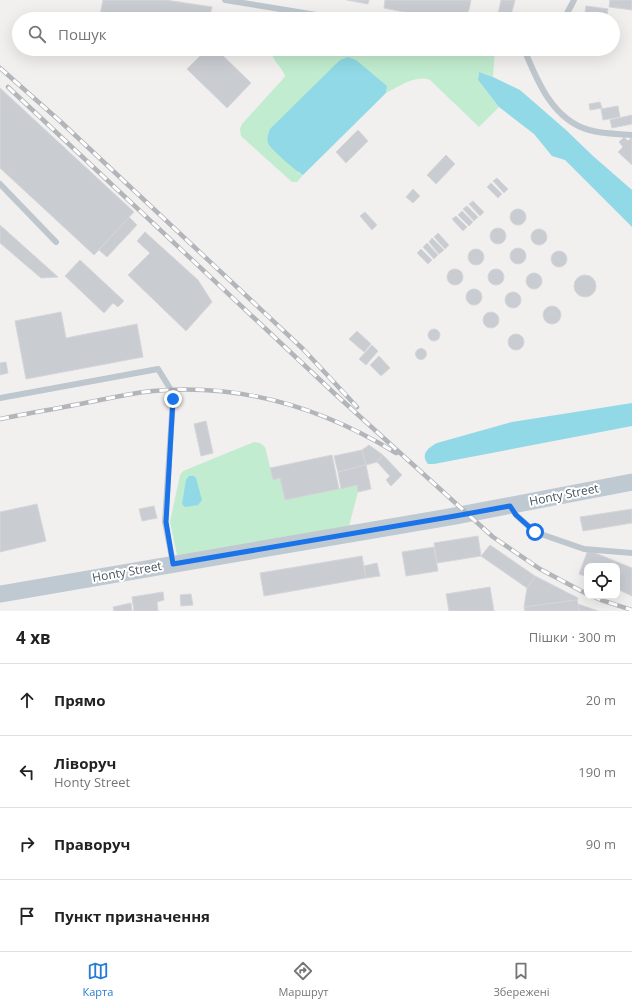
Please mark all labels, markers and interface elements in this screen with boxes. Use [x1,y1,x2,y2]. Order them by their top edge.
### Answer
search box [12,12,620,56]
icon: search [26,23,48,45]
text: Пошук [58,24,107,44]
route end [164,390,182,408]
street label: Honty Street [528,479,600,510]
route start [526,523,544,541]
street label: Honty Street [91,557,163,586]
map controls [584,563,620,599]
button: locate [584,563,620,599]
text: 4 хв [16,626,51,649]
text: Пішки · 300 m [529,628,616,646]
icon: ahead [16,689,38,711]
text: Прямо [54,690,106,710]
text: 20 m [586,691,616,709]
text: Ліворуч [54,753,116,773]
icon: left [16,761,38,783]
text: 190 m [578,763,616,781]
text: Honty Street [54,773,130,791]
icon: right [16,833,38,855]
text: Праворуч [54,834,130,854]
text: 90 m [586,835,616,853]
icon: arrive [16,905,38,927]
text: Пункт призначення [54,906,210,926]
tab: Карта [83,960,113,999]
tab: Маршрут [278,960,328,999]
tab: Збережені [493,960,549,999]

